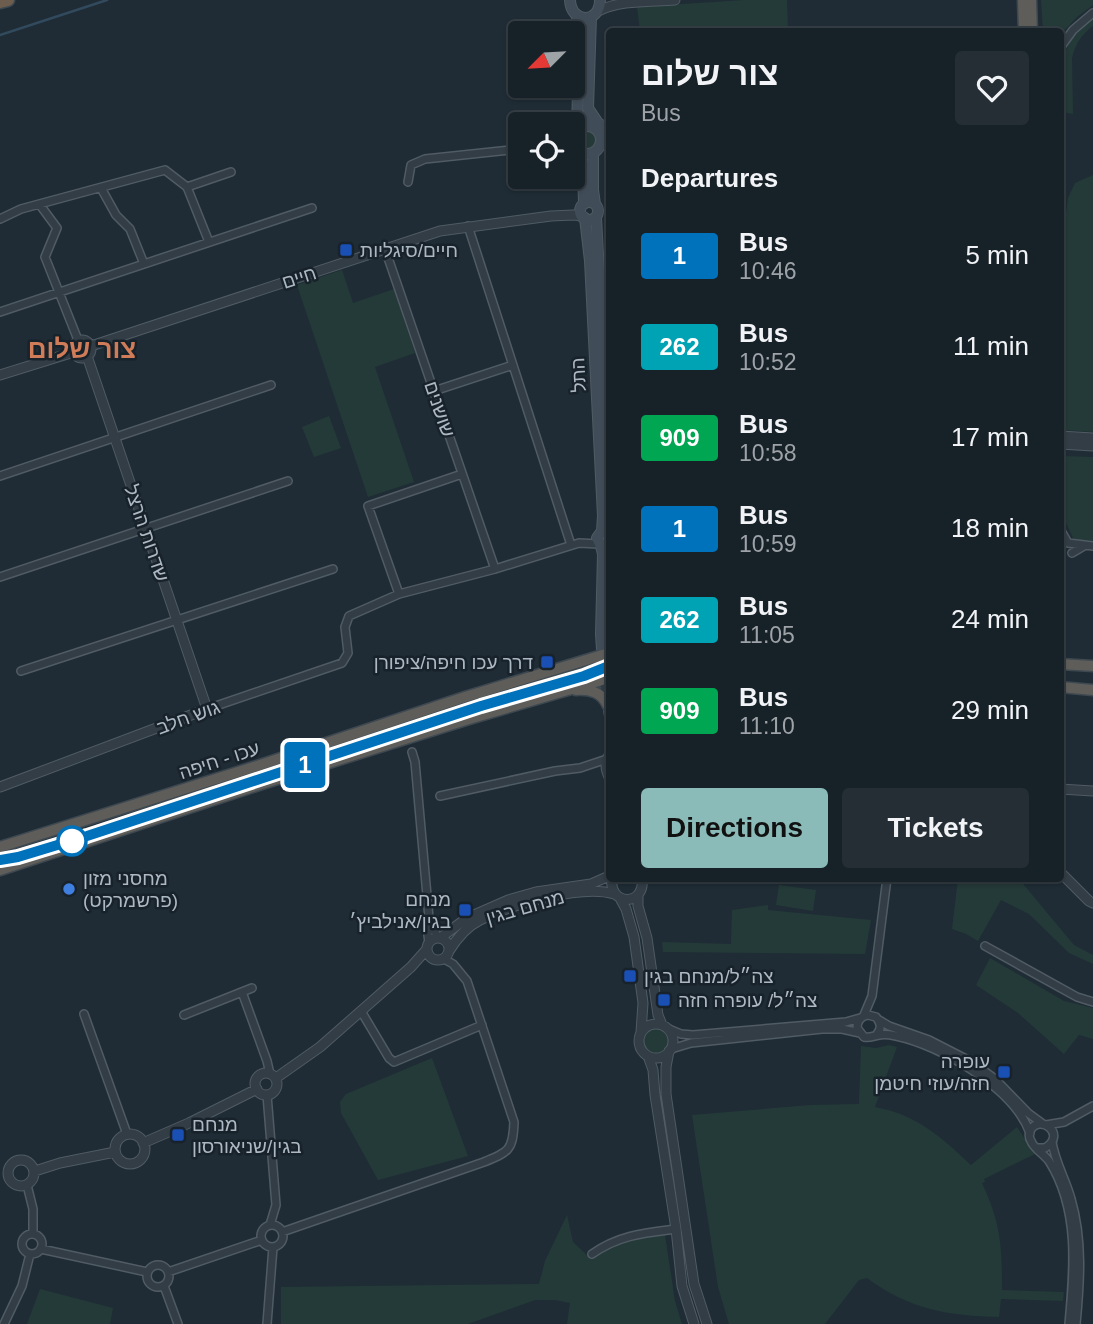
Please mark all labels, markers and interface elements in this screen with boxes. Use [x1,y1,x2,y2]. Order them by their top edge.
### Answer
north arrow [508,21,584,98]
map controls [508,21,585,189]
button: heart [955,51,1029,125]
text: צור שלום [641,55,778,92]
text: Bus [641,100,681,126]
button: locate [508,112,585,189]
text: Departures [641,163,778,193]
text: Bus [739,227,788,257]
place label: חיים/סיגליות [360,240,458,261]
text: 5 min [965,240,1029,270]
marker: חיים/סיגליות [338,242,354,258]
text: 1 [673,242,686,269]
text: 10:46 [739,258,797,284]
street label: חיים [279,262,319,293]
text: Bus [739,318,788,348]
text: 11 min [953,331,1029,361]
text: 262 [659,333,700,360]
district label: צור שלום [28,334,136,364]
text: 10:52 [739,349,797,375]
street label: התל [567,357,590,393]
street label: שושנים [420,379,459,440]
text: Bus [739,409,788,439]
text: 17 min [951,422,1029,452]
text: 909 [659,424,700,451]
text: 10:58 [739,440,797,466]
street label: שדרות הרצל [120,482,173,584]
text: Bus [739,500,788,530]
text: 18 min [951,513,1029,543]
text: 1 [673,515,686,542]
text: 10:59 [739,531,797,557]
text: Bus [739,591,788,621]
text: 24 min [951,604,1029,634]
text: 262 [659,606,700,633]
text: 11:05 [739,622,795,648]
place label: דרך עכו חיפה/ציפורן [374,652,533,673]
marker: דרך עכו חיפה/ציפורן [539,654,555,670]
text: Bus [739,682,788,712]
text: 29 min [951,695,1029,725]
street label: גוש חלב [154,696,223,739]
text: 909 [659,697,700,724]
text: 11:10 [739,713,795,739]
street label: עכו - חיפה [176,738,262,783]
line badge: 1 [282,742,328,788]
text: 1 [298,751,312,778]
button: Directions [641,788,828,868]
button: Tickets [842,788,1029,868]
unlabelled marker [57,826,87,856]
place label: מחסני מזון (פרשמרקט) [83,868,178,911]
marker: מחסני מזון (פרשמרקט) [61,881,77,897]
street label: מנחם בגין [484,886,567,929]
place label: מנחם בגין/אנילביץ׳ [349,889,451,932]
marker: מנחם בגין/אנילביץ׳ [457,902,473,918]
place label: צה״ל/מנחם בגין [644,966,774,987]
marker: צה״ל/מנחם בגין [622,968,638,984]
place label: צה״ל/ עופרה חזה [678,990,817,1011]
marker: צה״ל/ עופרה חזה [656,992,672,1008]
place label: עופרה חזה/עוזי חיטמן [874,1051,990,1094]
marker: עופרה חזה/עוזי חיטמן [996,1064,1012,1080]
place label: מנחם בגין/שניאורסון [192,1114,302,1157]
marker: מנחם בגין/שניאורסון [170,1127,186,1143]

